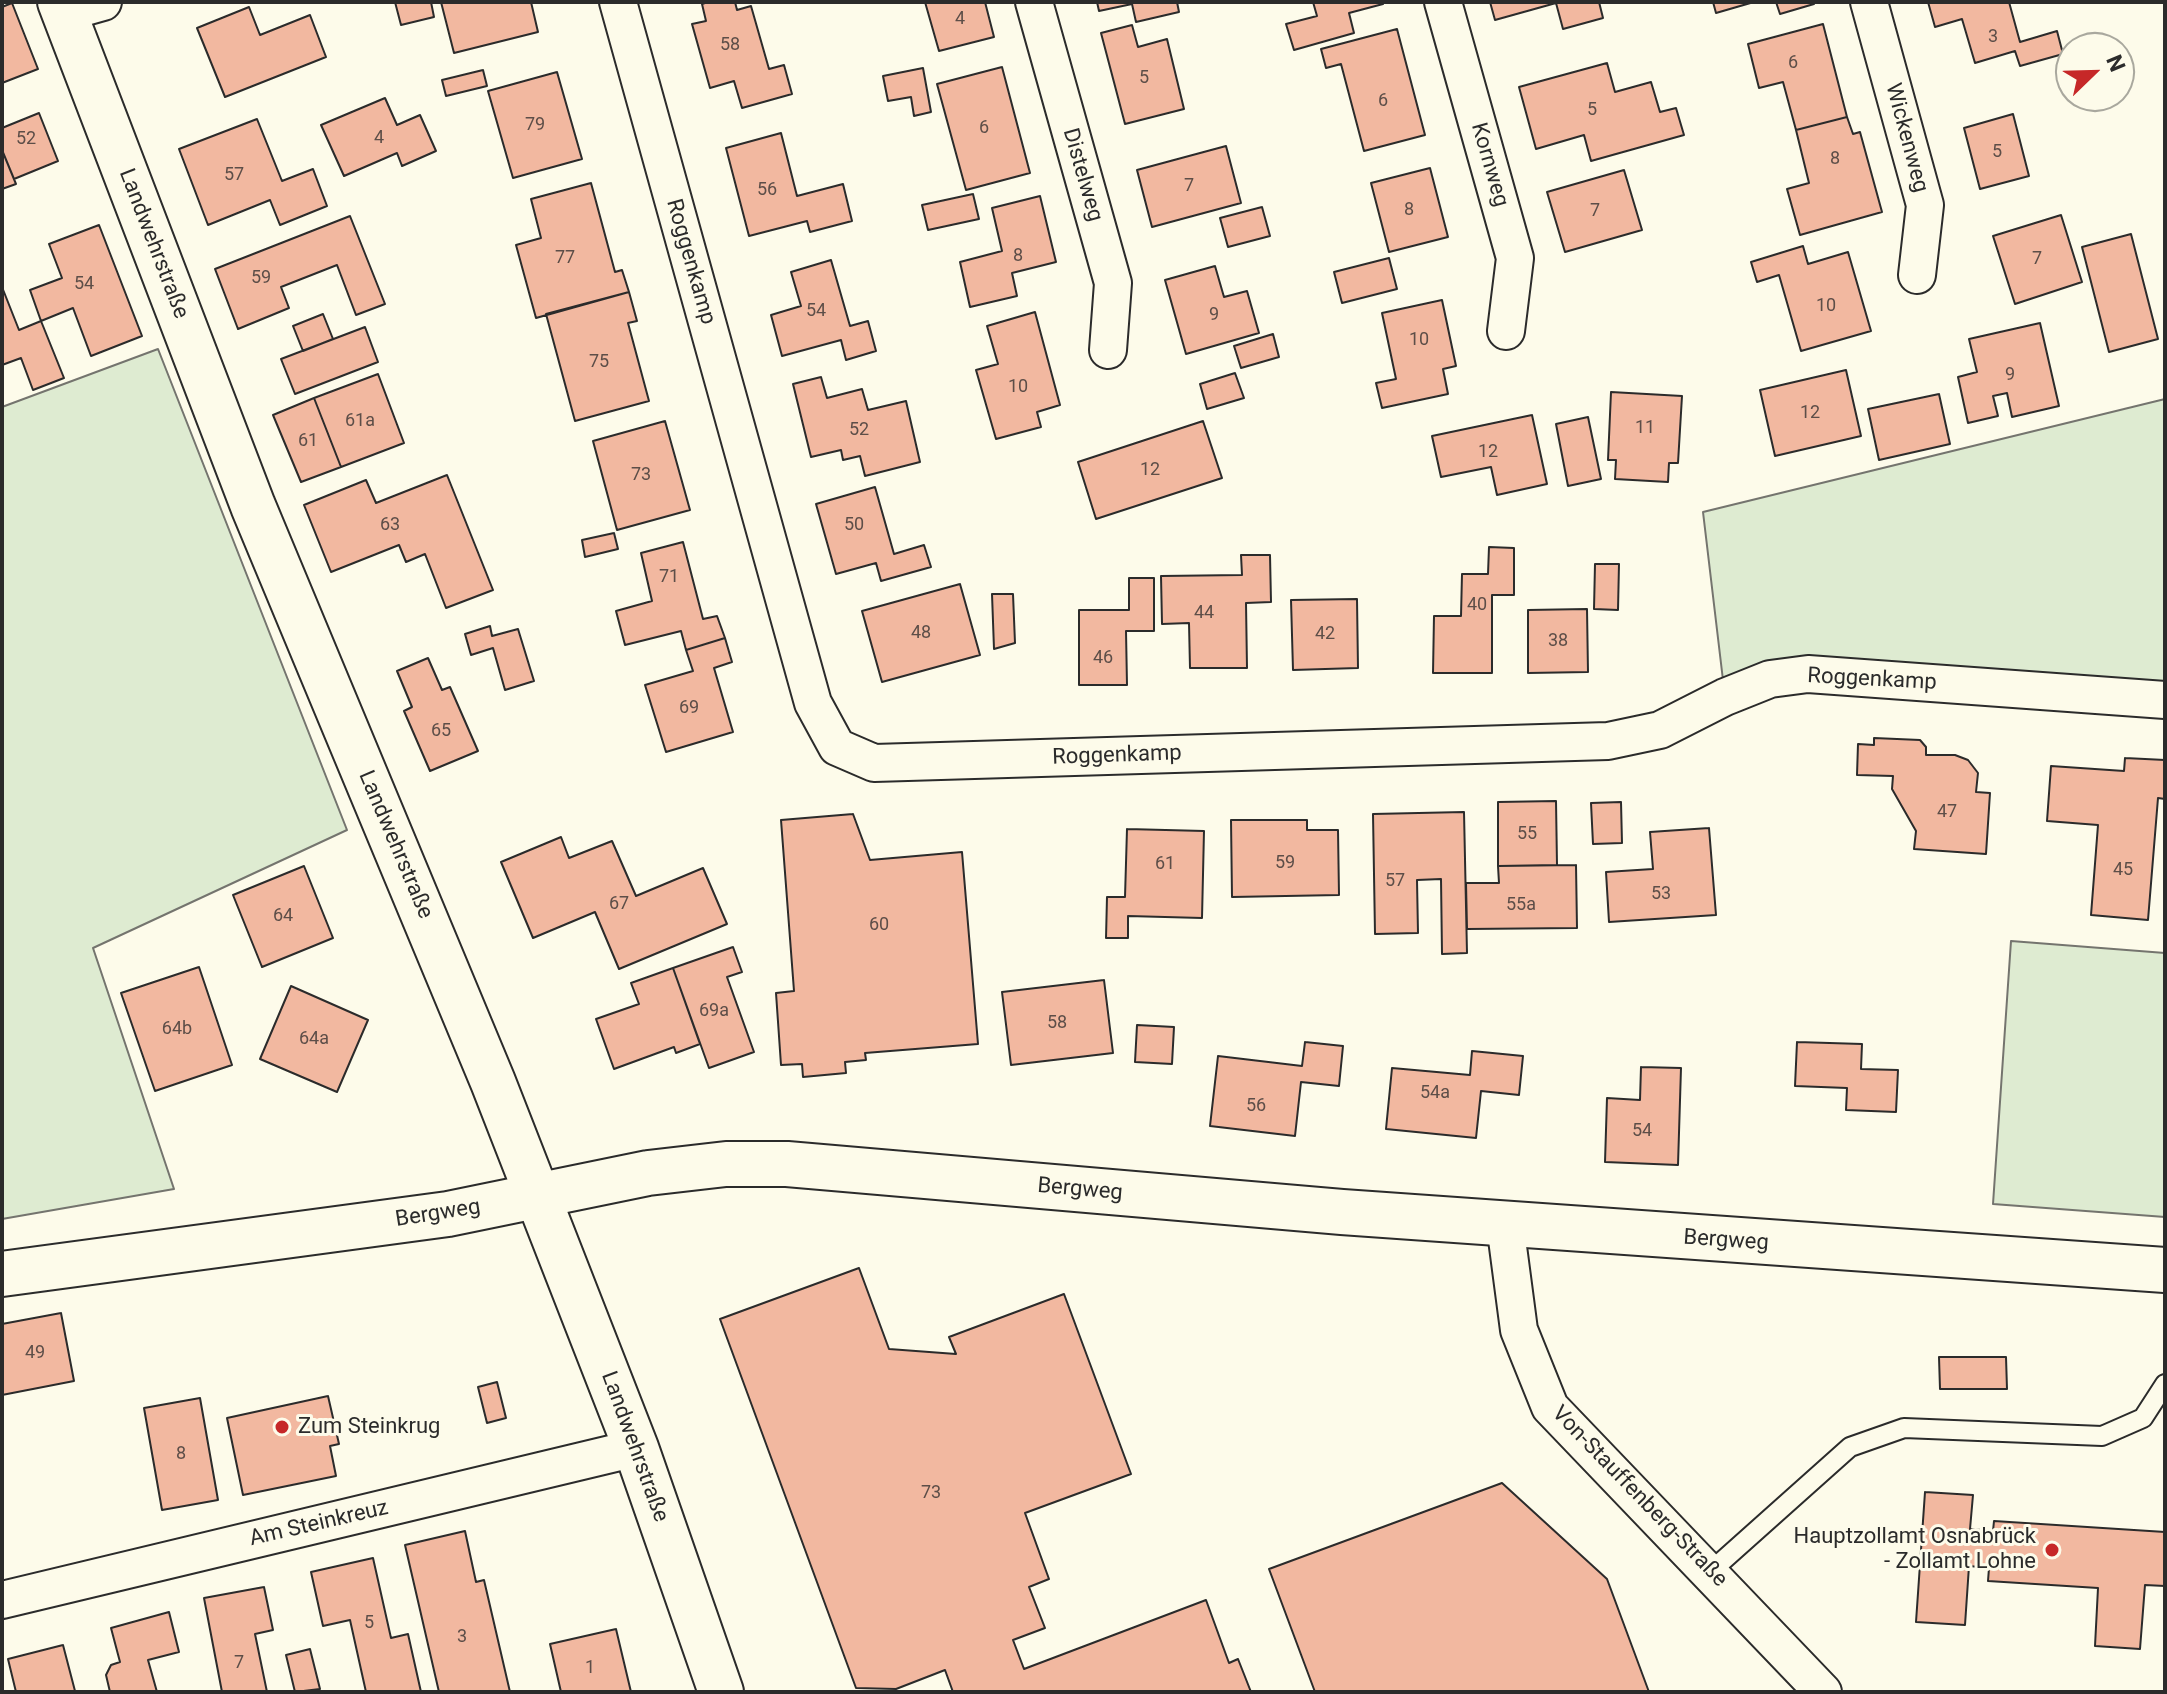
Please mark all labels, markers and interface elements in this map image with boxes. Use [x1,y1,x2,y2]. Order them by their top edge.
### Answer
house number: 4 [955,8,965,30]
house number: 3 [1988,26,1998,48]
north arrow [2055,32,2135,112]
house number: 58 [720,34,740,56]
text: N [2101,51,2130,75]
house number: 6 [1788,52,1798,74]
house number: 5 [1139,67,1149,89]
street label: Wickenweg [1879,81,1933,195]
house number: 6 [1378,90,1388,112]
house number: 5 [1587,99,1597,121]
house number: 79 [525,114,545,136]
house number: 6 [979,117,989,139]
street label: Kornweg [1464,120,1514,210]
street label: Distelweg [1056,125,1108,225]
house number: 4 [374,127,384,149]
house number: 52 [16,128,36,150]
house number: 5 [1992,141,2002,163]
house number: 8 [1830,148,1840,170]
house number: 57 [224,164,244,186]
street label: Landwehrstraße [112,165,194,323]
house number: 7 [1184,175,1194,197]
house number: 56 [757,179,777,201]
street label: Roggenkamp [659,196,721,328]
house number: 8 [1404,199,1414,221]
house number: 7 [1590,200,1600,222]
house number: 8 [1013,245,1023,267]
house number: 77 [555,247,575,269]
house number: 7 [2032,248,2042,270]
house number: 59 [251,267,271,289]
house number: 54 [74,273,94,295]
house number: 10 [1816,295,1836,317]
house number: 54 [806,300,826,322]
house number: 9 [1209,304,1219,326]
house number: 10 [1409,329,1429,351]
house number: 75 [589,351,609,373]
house number: 9 [2005,364,2015,386]
house number: 10 [1008,376,1028,398]
house number: 12 [1800,402,1820,424]
house number: 61a [345,410,375,432]
house number: 11 [1635,417,1655,439]
house number: 52 [849,419,869,441]
house number: 61 [298,430,318,452]
house number: 12 [1478,441,1498,463]
house number: 12 [1140,459,1160,481]
house number: 73 [631,464,651,486]
house number: 63 [380,514,400,536]
house number: 50 [844,514,864,536]
house number: 71 [659,566,679,588]
house number: 40 [1467,594,1487,616]
house number: 44 [1194,602,1214,624]
house number: 48 [911,622,931,644]
house number: 42 [1315,623,1335,645]
house number: 38 [1548,630,1568,652]
house number: 46 [1093,647,1113,669]
street label: Roggenkamp [1807,663,1937,697]
house number: 69 [679,697,699,719]
house number: 65 [431,720,451,742]
street label: Roggenkamp [1052,741,1182,771]
street label: Landwehrstraße [352,767,438,923]
house number: 47 [1937,801,1957,823]
house number: 55 [1517,823,1537,845]
house number: 59 [1275,852,1295,874]
house number: 61 [1155,853,1175,875]
house number: 45 [2113,859,2133,881]
house number: 57 [1385,870,1405,892]
house number: 53 [1651,883,1671,905]
house number: 67 [609,893,629,915]
house number: 55a [1506,894,1536,916]
house number: 64 [273,905,293,927]
house number: 60 [869,914,889,936]
house number: 69a [699,1000,729,1022]
house number: 58 [1047,1012,1067,1034]
house number: 64b [162,1018,192,1040]
house number: 64a [299,1028,329,1050]
house number: 54a [1420,1082,1450,1104]
house number: 56 [1246,1095,1266,1117]
house number: 54 [1632,1120,1652,1142]
street label: Bergweg [1036,1173,1124,1207]
street label: Bergweg [394,1194,482,1234]
street label: Bergweg [1682,1225,1770,1257]
house number: 49 [25,1342,45,1364]
street label: Landwehrstraße [595,1368,673,1526]
street label: Von-Stauffenberg-Straße [1546,1401,1732,1593]
place label: Zum Steinkrug [298,1414,440,1440]
marker: Zum Steinkrug [273,1418,291,1436]
house number: 8 [176,1443,186,1465]
house number: 73 [921,1482,941,1504]
street label: Am Steinkreuz [247,1495,391,1553]
place label: Hauptzollamt Osnabrück - Zollamt Lohne [1794,1524,2036,1576]
marker: Hauptzollamt Osnabrück - Zollamt Lohne [2043,1541,2061,1559]
house number: 5 [364,1612,374,1634]
house number: 3 [457,1626,467,1648]
house number: 7 [234,1652,244,1674]
house number: 1 [585,1657,595,1679]

